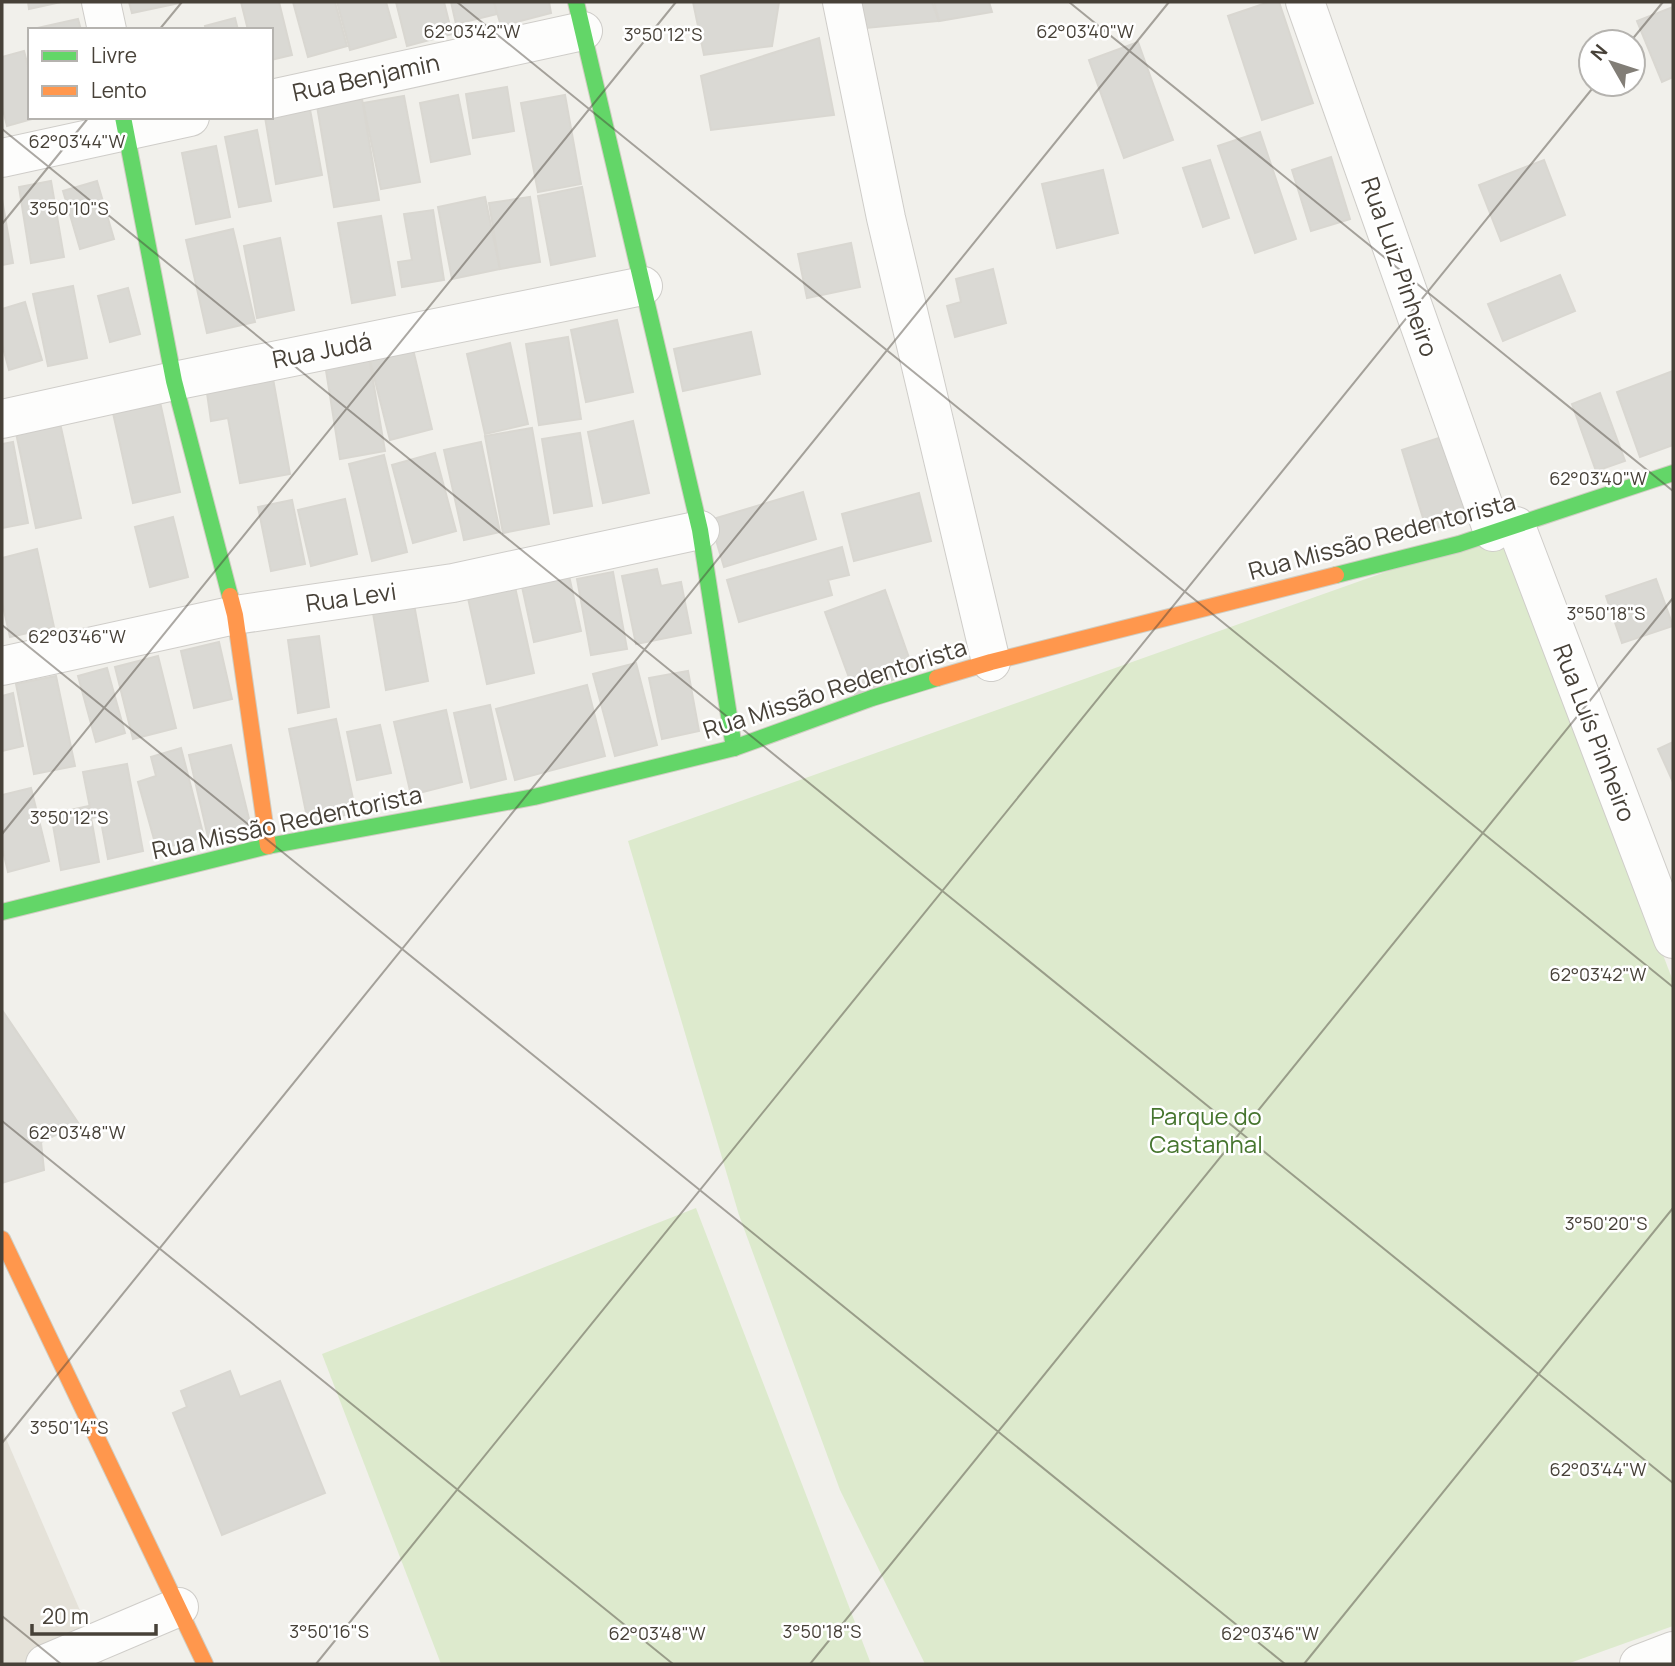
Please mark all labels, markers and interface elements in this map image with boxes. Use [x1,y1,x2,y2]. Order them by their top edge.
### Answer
text: 62°03'42"W [424,19,521,43]
text: 62°03'40"W [1036,19,1134,43]
text: 3°50'12"S [624,22,702,46]
legend [28,28,273,119]
north arrow [1577,28,1647,98]
text: N [1584,39,1613,66]
text: Livre [91,41,137,69]
street label: Rua Benjamin [289,45,442,108]
text: Lento [91,76,147,104]
text: 62°03'44"W [29,129,126,153]
street label: Rua Luiz Pinheiro [1354,172,1447,361]
text: 3°50'10"S [29,196,109,220]
street label: Rua Judá [269,324,374,375]
text: 62°03'40"W [1549,466,1647,490]
street label: Rua Missão Redentorista [1244,484,1519,587]
street label: Rua Levi [303,574,398,619]
text: 3°50'18"S [1567,601,1645,625]
text: 62°03'46"W [28,624,126,648]
street label: Rua Missão Redentorista [699,629,971,746]
street label: Rua Luís Pinheiro [1546,639,1644,826]
street label: Rua Missão Redentorista [149,777,425,866]
text: 3°50'12"S [30,805,108,829]
text: 62°03'42"W [1550,962,1647,986]
park label: Parque do Castanhal [1149,1099,1263,1160]
text: 62°03'48"W [28,1120,126,1144]
text: 3°50'20"S [1565,1211,1647,1235]
text: 3°50'14"S [30,1415,108,1439]
text: 62°03'44"W [1550,1457,1647,1481]
scale bar [32,1592,156,1636]
text: 20 m [42,1602,89,1630]
text: 3°50'16"S [289,1619,369,1643]
text: 3°50'18"S [783,1619,861,1643]
text: 62°03'48"W [608,1621,706,1645]
text: 62°03'46"W [1221,1621,1319,1645]

